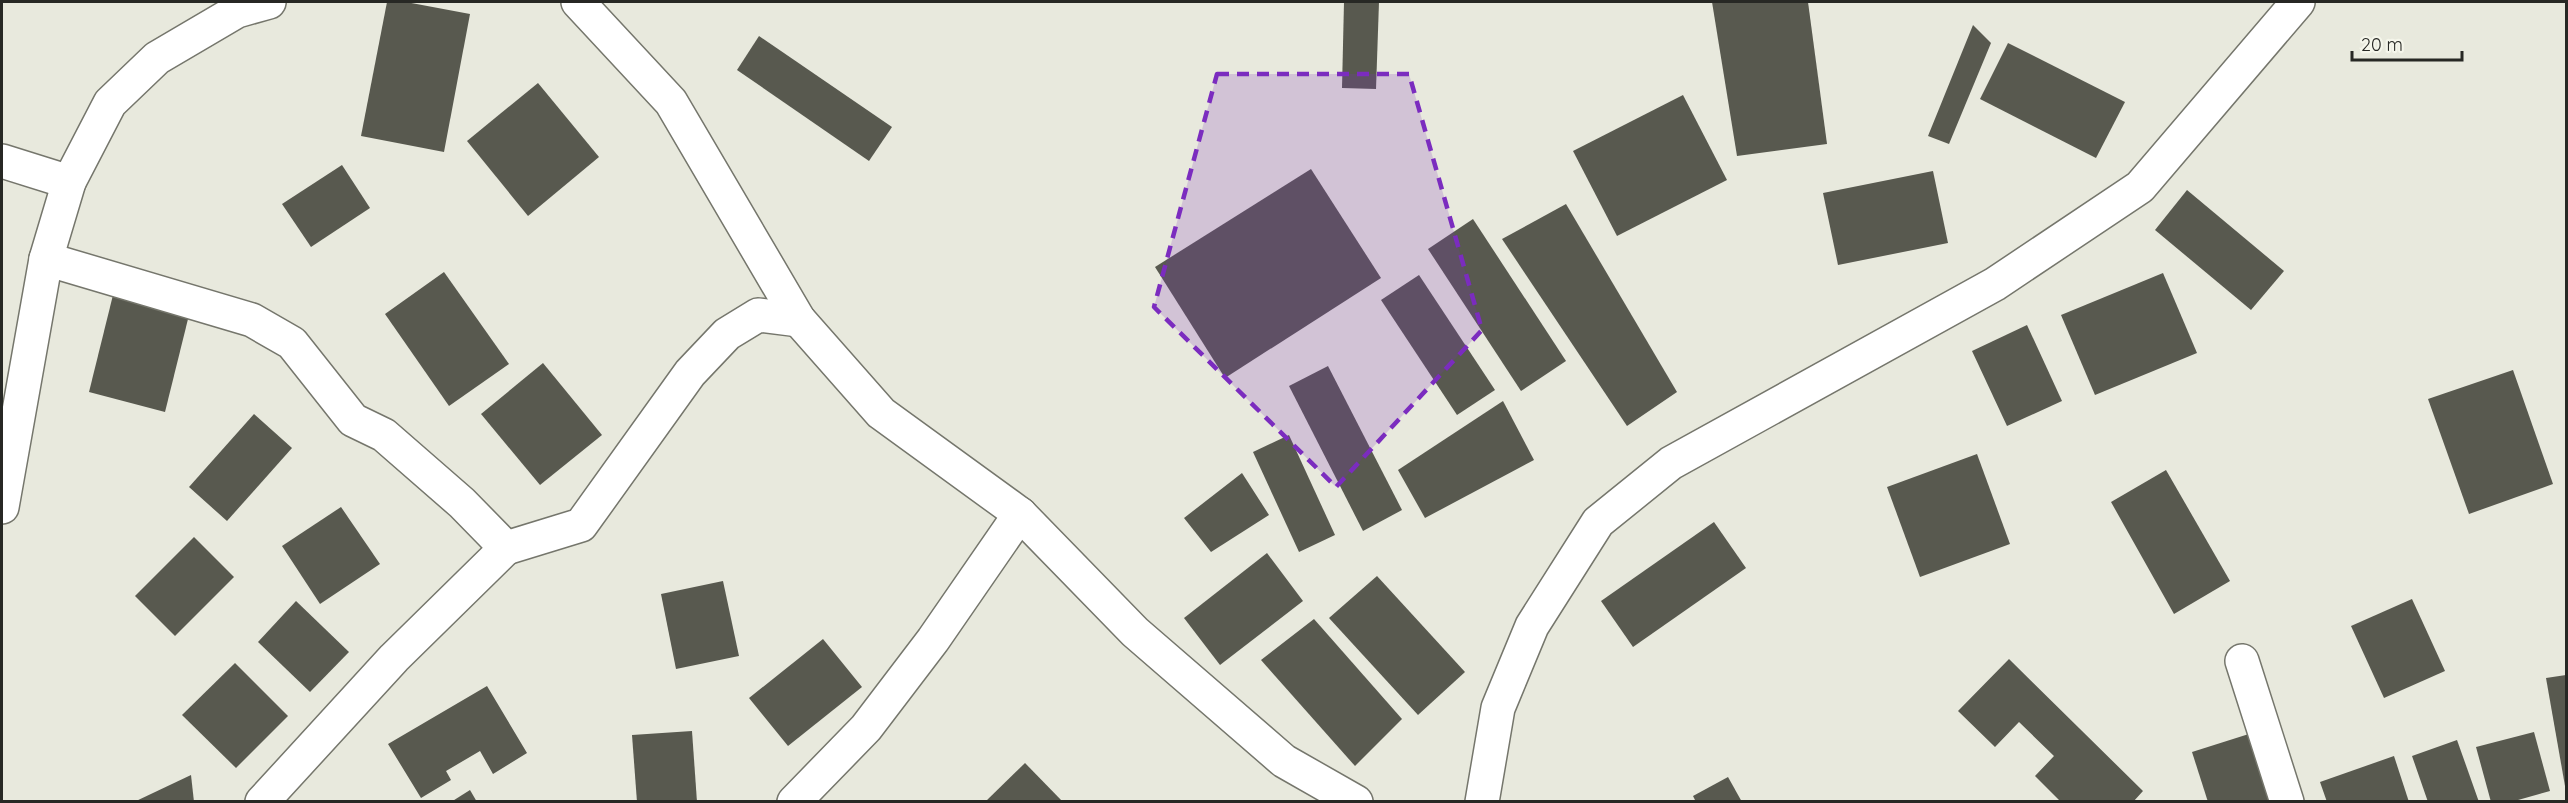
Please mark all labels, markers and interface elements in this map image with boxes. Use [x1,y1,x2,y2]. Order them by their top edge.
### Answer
scale bar [2352,24,2462,62]
text: 20 m [2361,33,2403,56]

